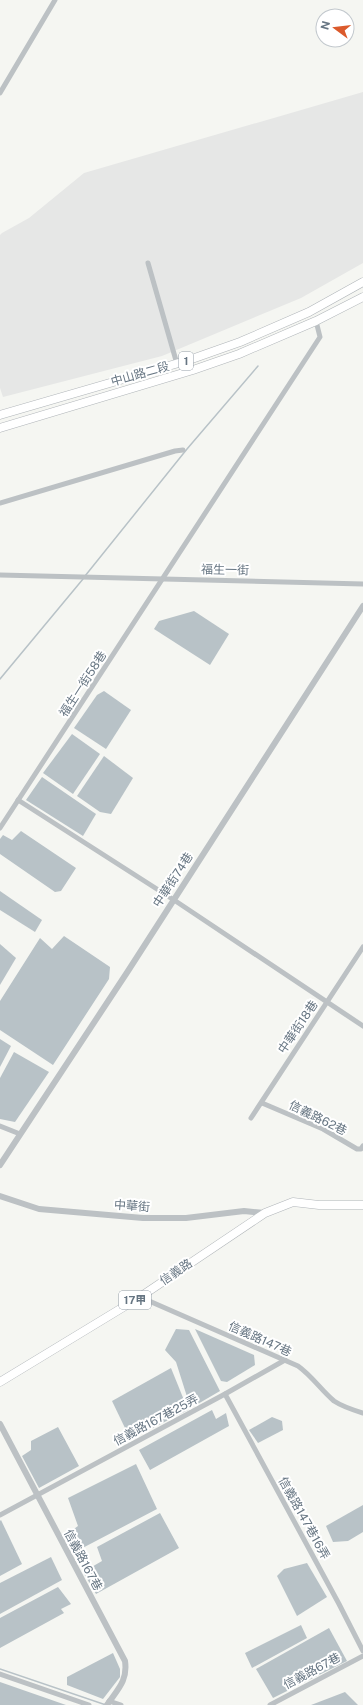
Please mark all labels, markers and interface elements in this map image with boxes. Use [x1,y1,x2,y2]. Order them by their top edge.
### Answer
north arrow [315,8,355,48]
text: N [318,20,332,31]
road number: 1 [179,352,193,370]
street label: 中山路二段 [109,359,171,389]
street label: 福生一街 [201,563,249,577]
street label: 福生一街58巷 [57,649,109,719]
street label: 中華街74巷 [150,850,196,910]
street label: 中華街18巷 [275,998,321,1056]
street label: 信義路62巷 [287,1098,349,1138]
street label: 中華街 [114,1198,150,1214]
street label: 信義路 [157,1256,195,1288]
road number: 17甲 [119,1291,151,1309]
street label: 信義路147巷 [226,1319,294,1359]
street label: 信義路167巷25弄 [111,1392,201,1448]
street label: 信義路147巷16弄 [276,1474,332,1562]
street label: 信義路167巷 [61,1527,105,1593]
street label: 信義路67巷 [281,1650,343,1692]

